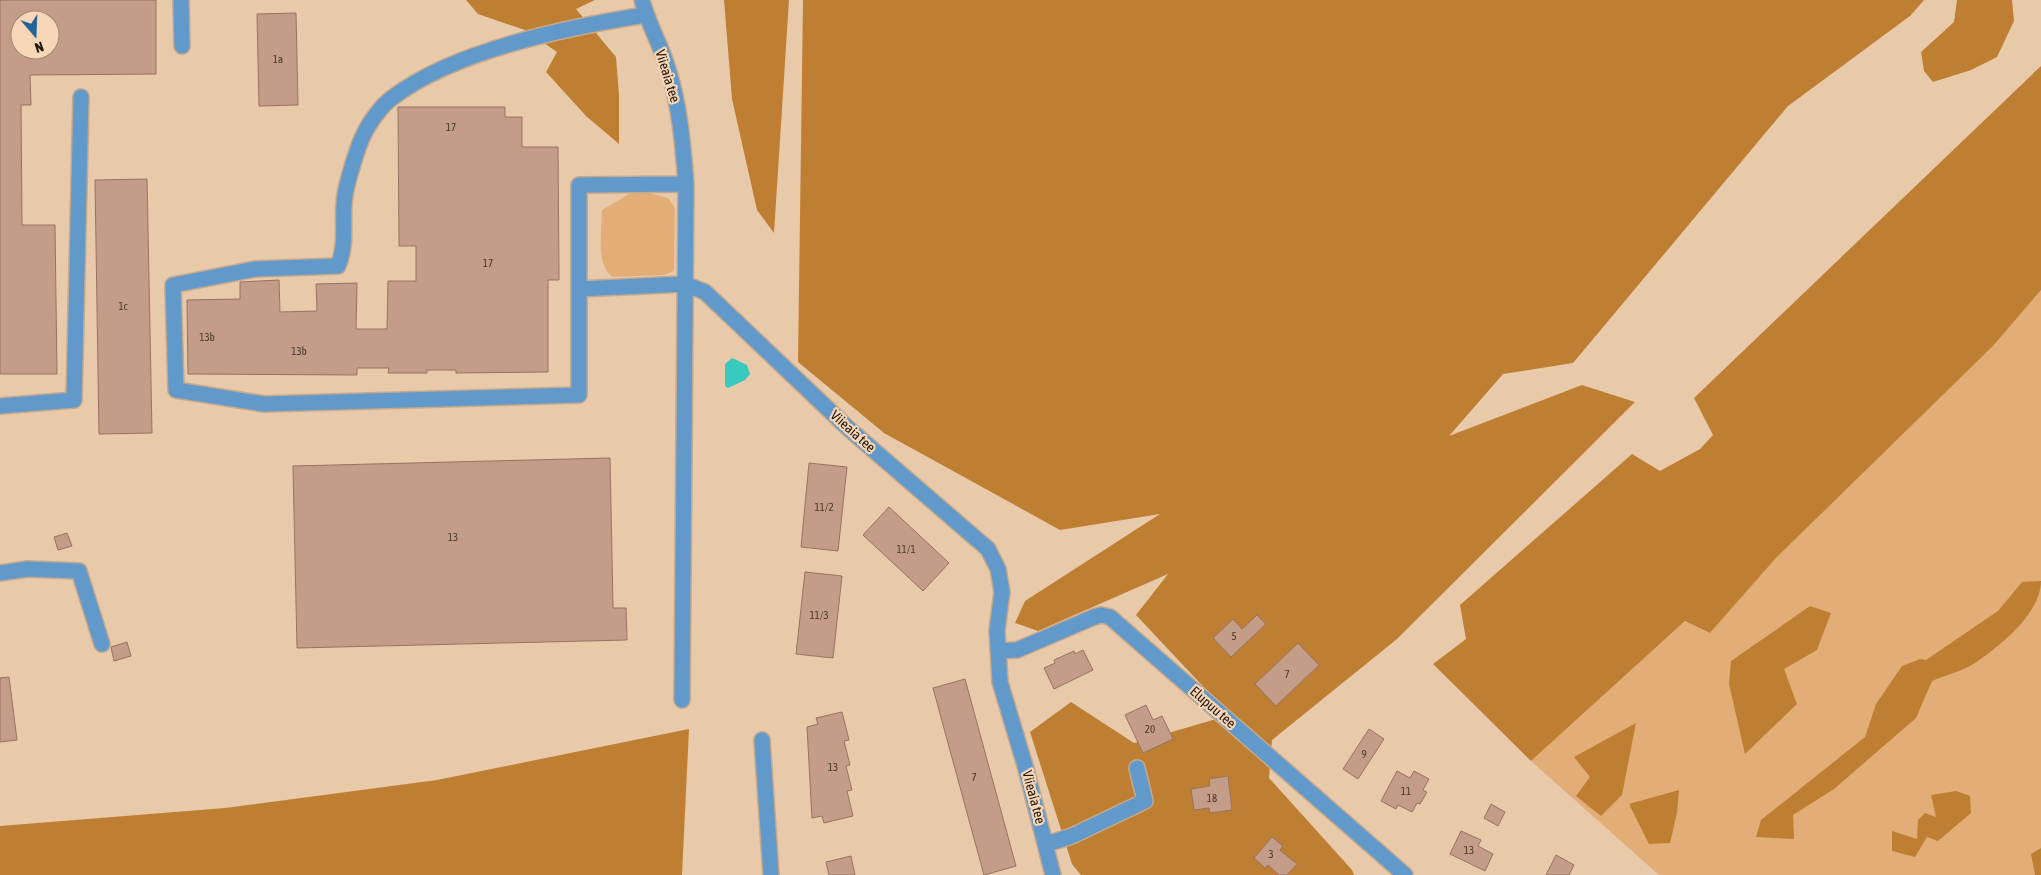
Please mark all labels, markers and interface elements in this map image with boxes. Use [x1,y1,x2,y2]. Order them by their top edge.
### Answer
north arrow [10,10,60,60]
text: N [33,38,46,56]
street label: Viieaia tee [652,48,684,104]
house number: 1a [273,53,283,65]
house number: 17 [446,121,456,133]
house number: 17 [483,257,493,269]
house number: 1c [118,300,129,312]
house number: 13b [199,331,215,343]
house number: 13b [291,345,307,357]
street label: Viieaia tee [827,407,879,455]
house number: 11/2 [814,501,834,513]
house number: 13 [448,531,458,543]
house number: 11/1 [896,543,916,555]
house number: 11/3 [809,609,829,621]
house number: 5 [1231,630,1237,642]
house number: 7 [1284,668,1290,680]
street label: Elupuu tee [1187,683,1239,731]
house number: 20 [1145,723,1155,735]
house number: 9 [1361,748,1367,760]
house number: 13 [828,761,838,773]
street label: Viieaia tee [1019,769,1049,825]
house number: 7 [971,771,977,783]
house number: 11 [1401,785,1411,797]
house number: 18 [1207,792,1217,804]
house number: 13 [1464,844,1474,856]
house number: 3 [1268,848,1274,860]

